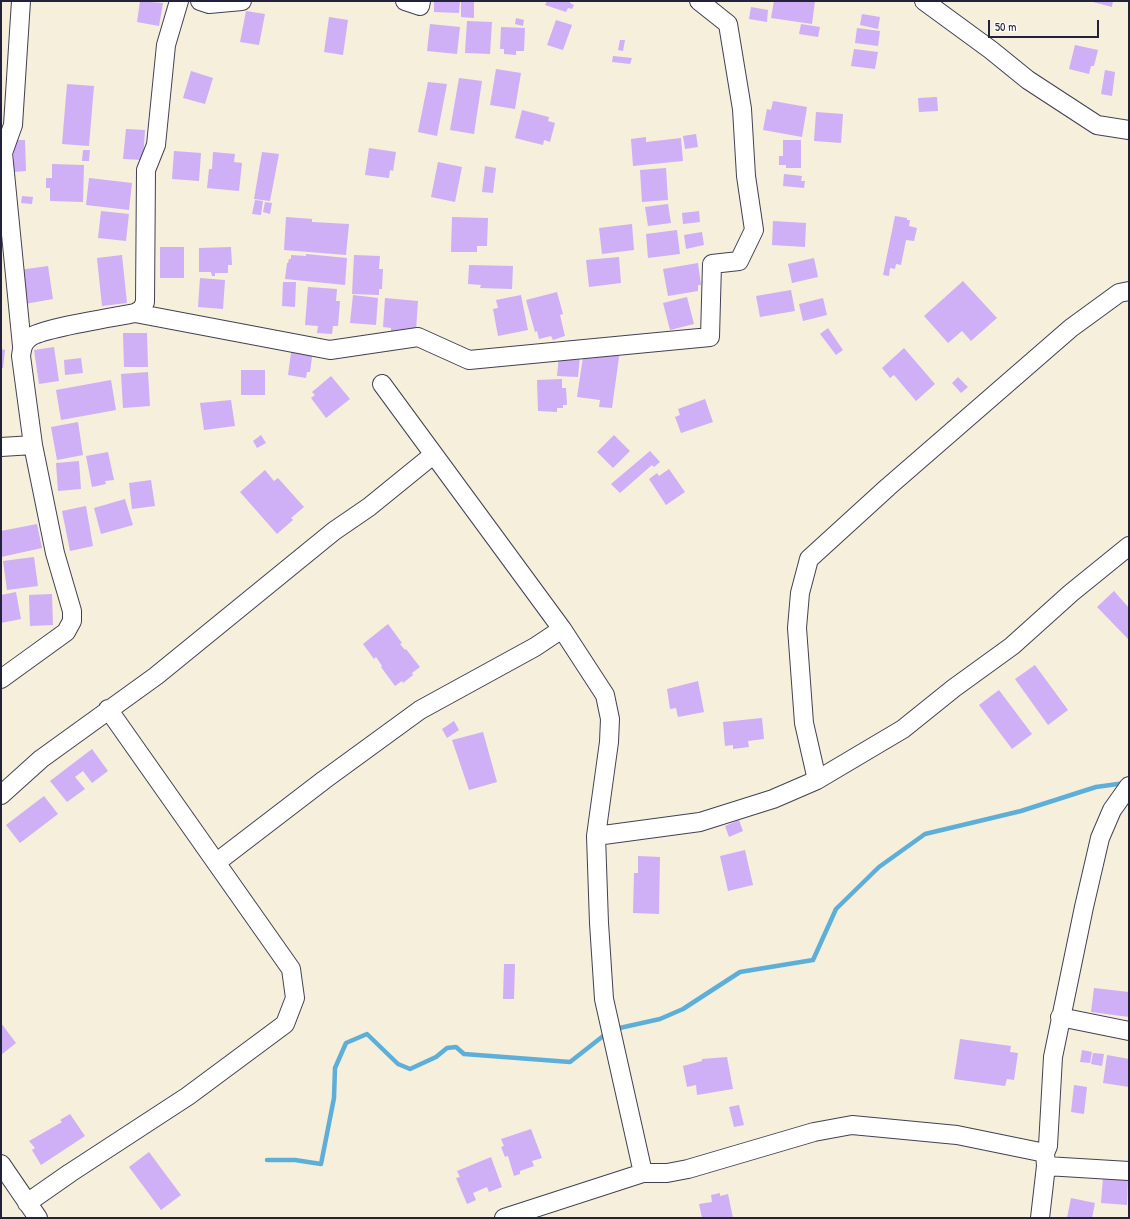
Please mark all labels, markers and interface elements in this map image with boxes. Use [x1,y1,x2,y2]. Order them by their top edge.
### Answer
scale bar [990,12,1101,38]
text: 50 m [995,18,1016,35]

